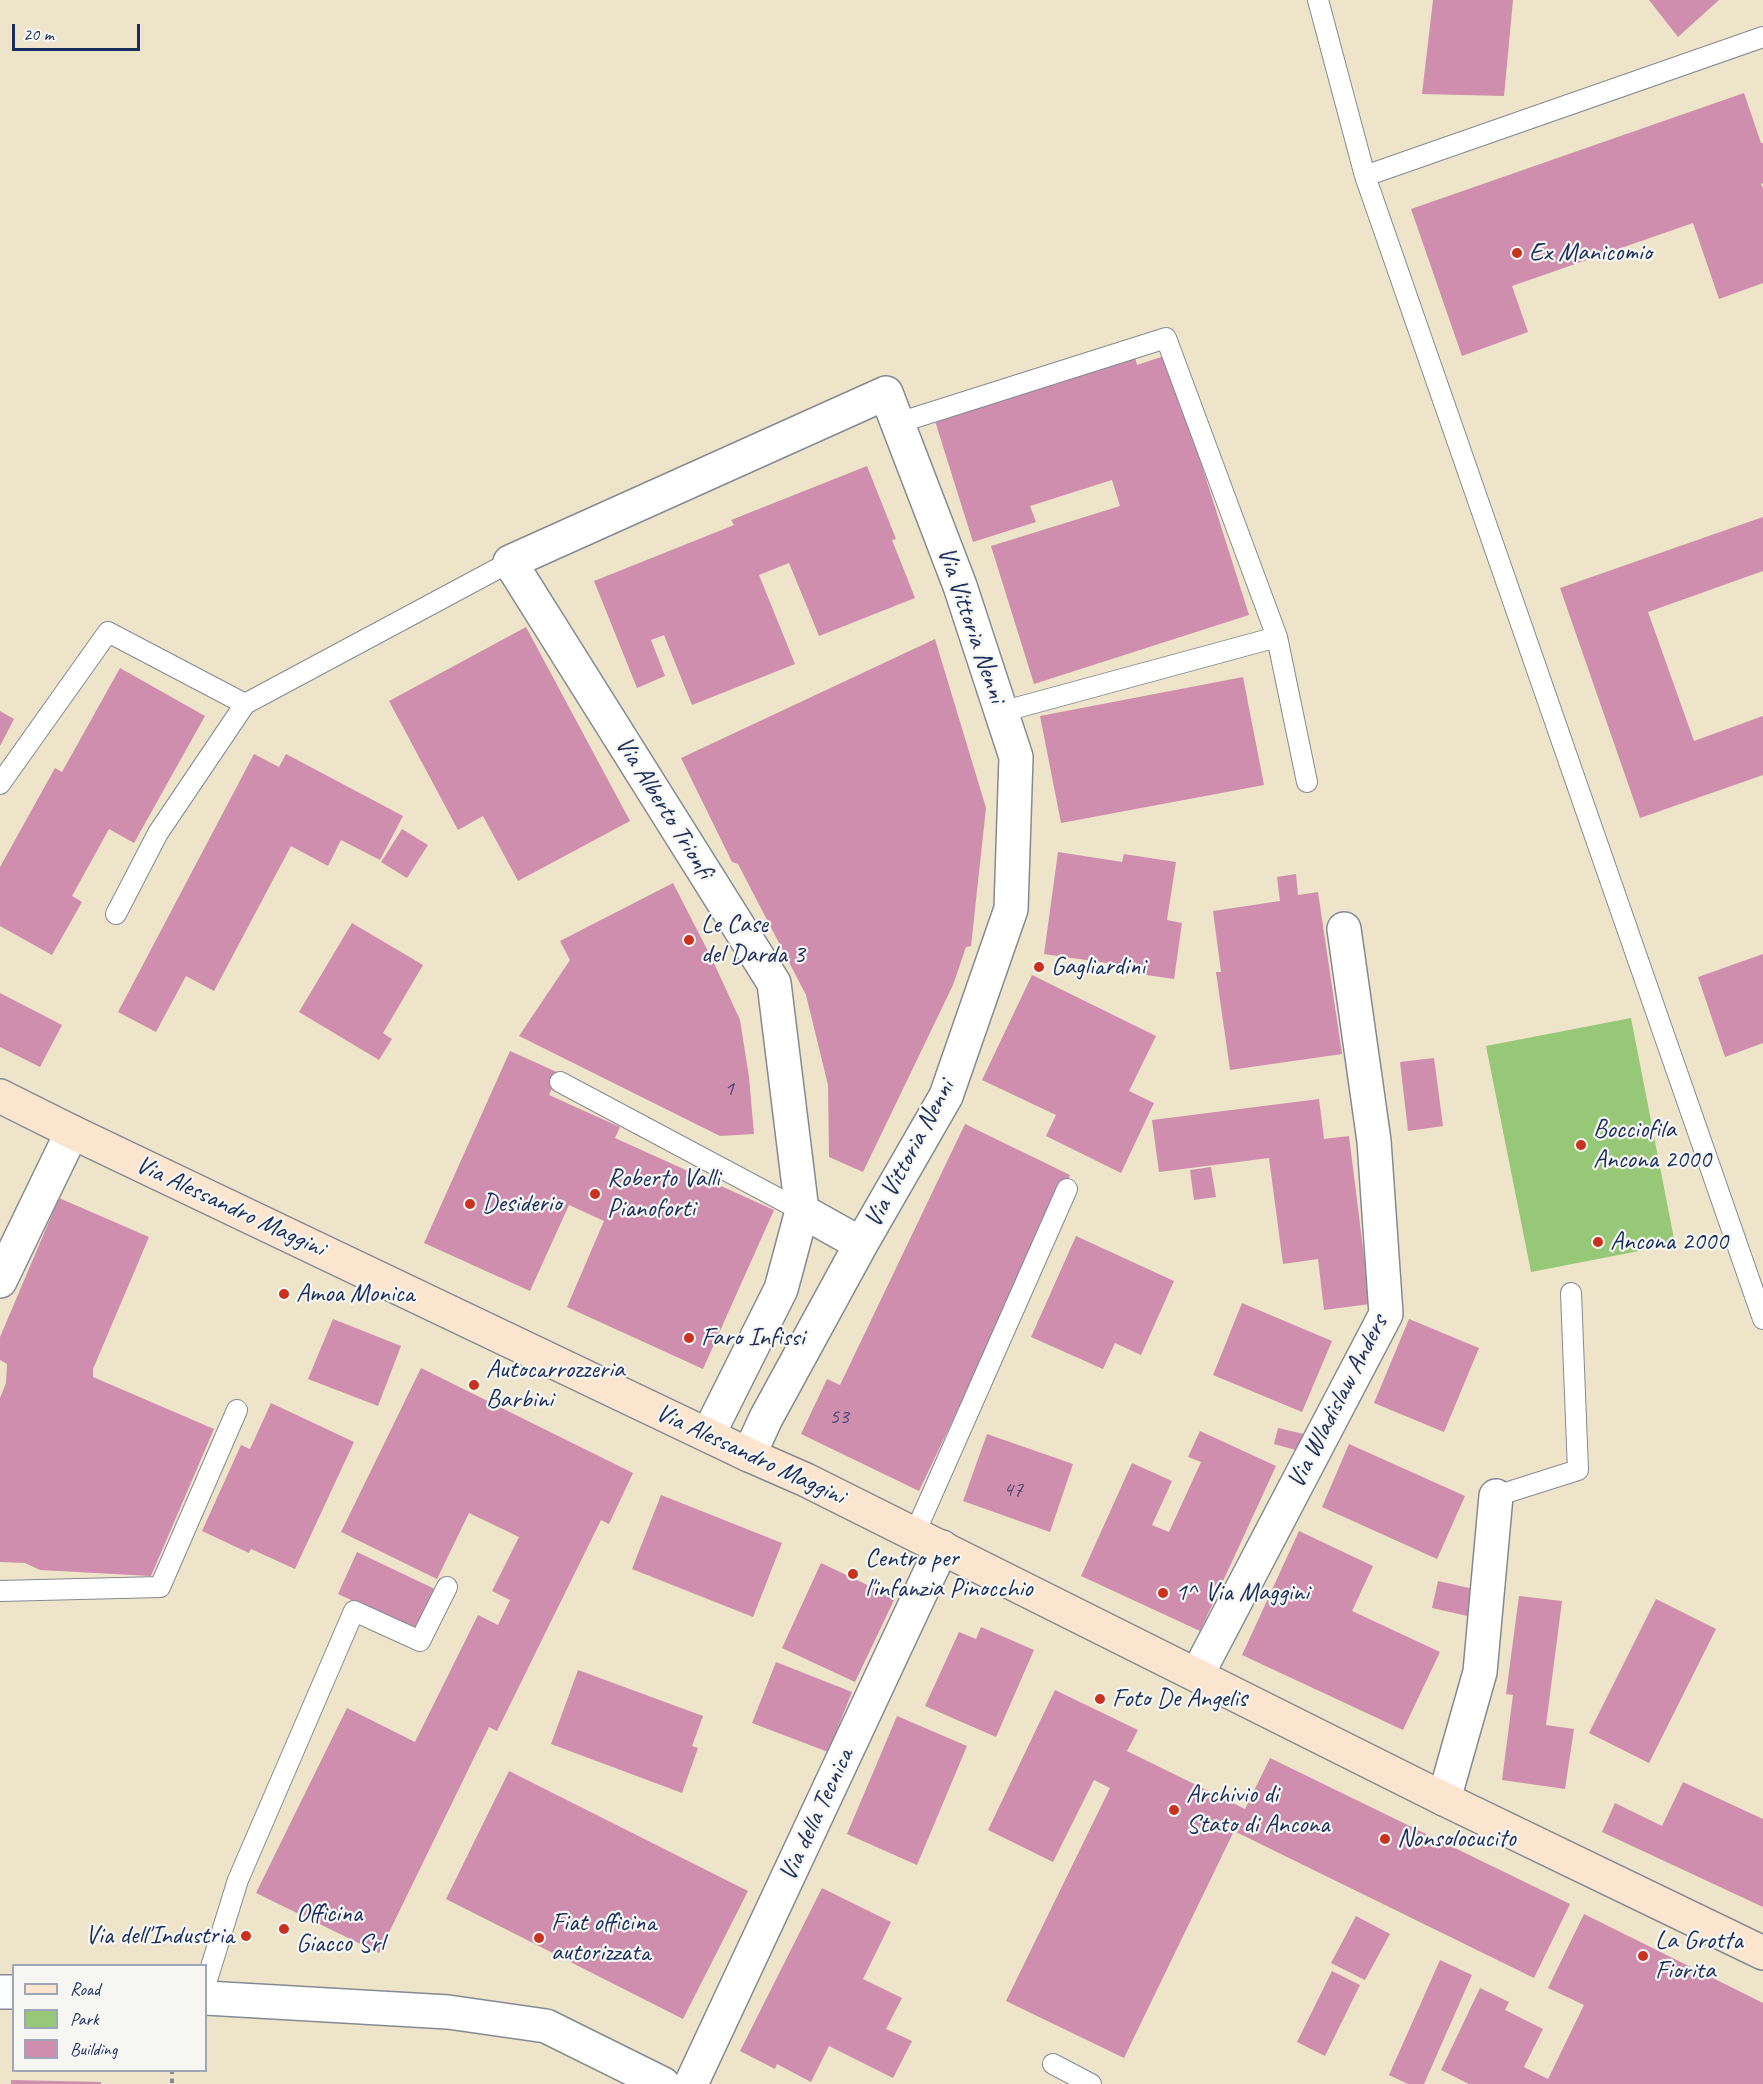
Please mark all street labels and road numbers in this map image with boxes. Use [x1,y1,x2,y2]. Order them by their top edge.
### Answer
street label: Via Vittoria Nenni [930,543,1012,707]
street label: Via Alberto Trionfi [608,731,720,885]
street label: Via Vittoria Nenni [858,1075,962,1233]
street label: Via Alessandro Maggini [130,1150,330,1264]
street label: Via Wladislaw Anders [1281,1310,1395,1494]
street label: Via Alessandro Maggini [650,1398,850,1512]
street label: Via della Tecnica [773,1744,861,1886]

